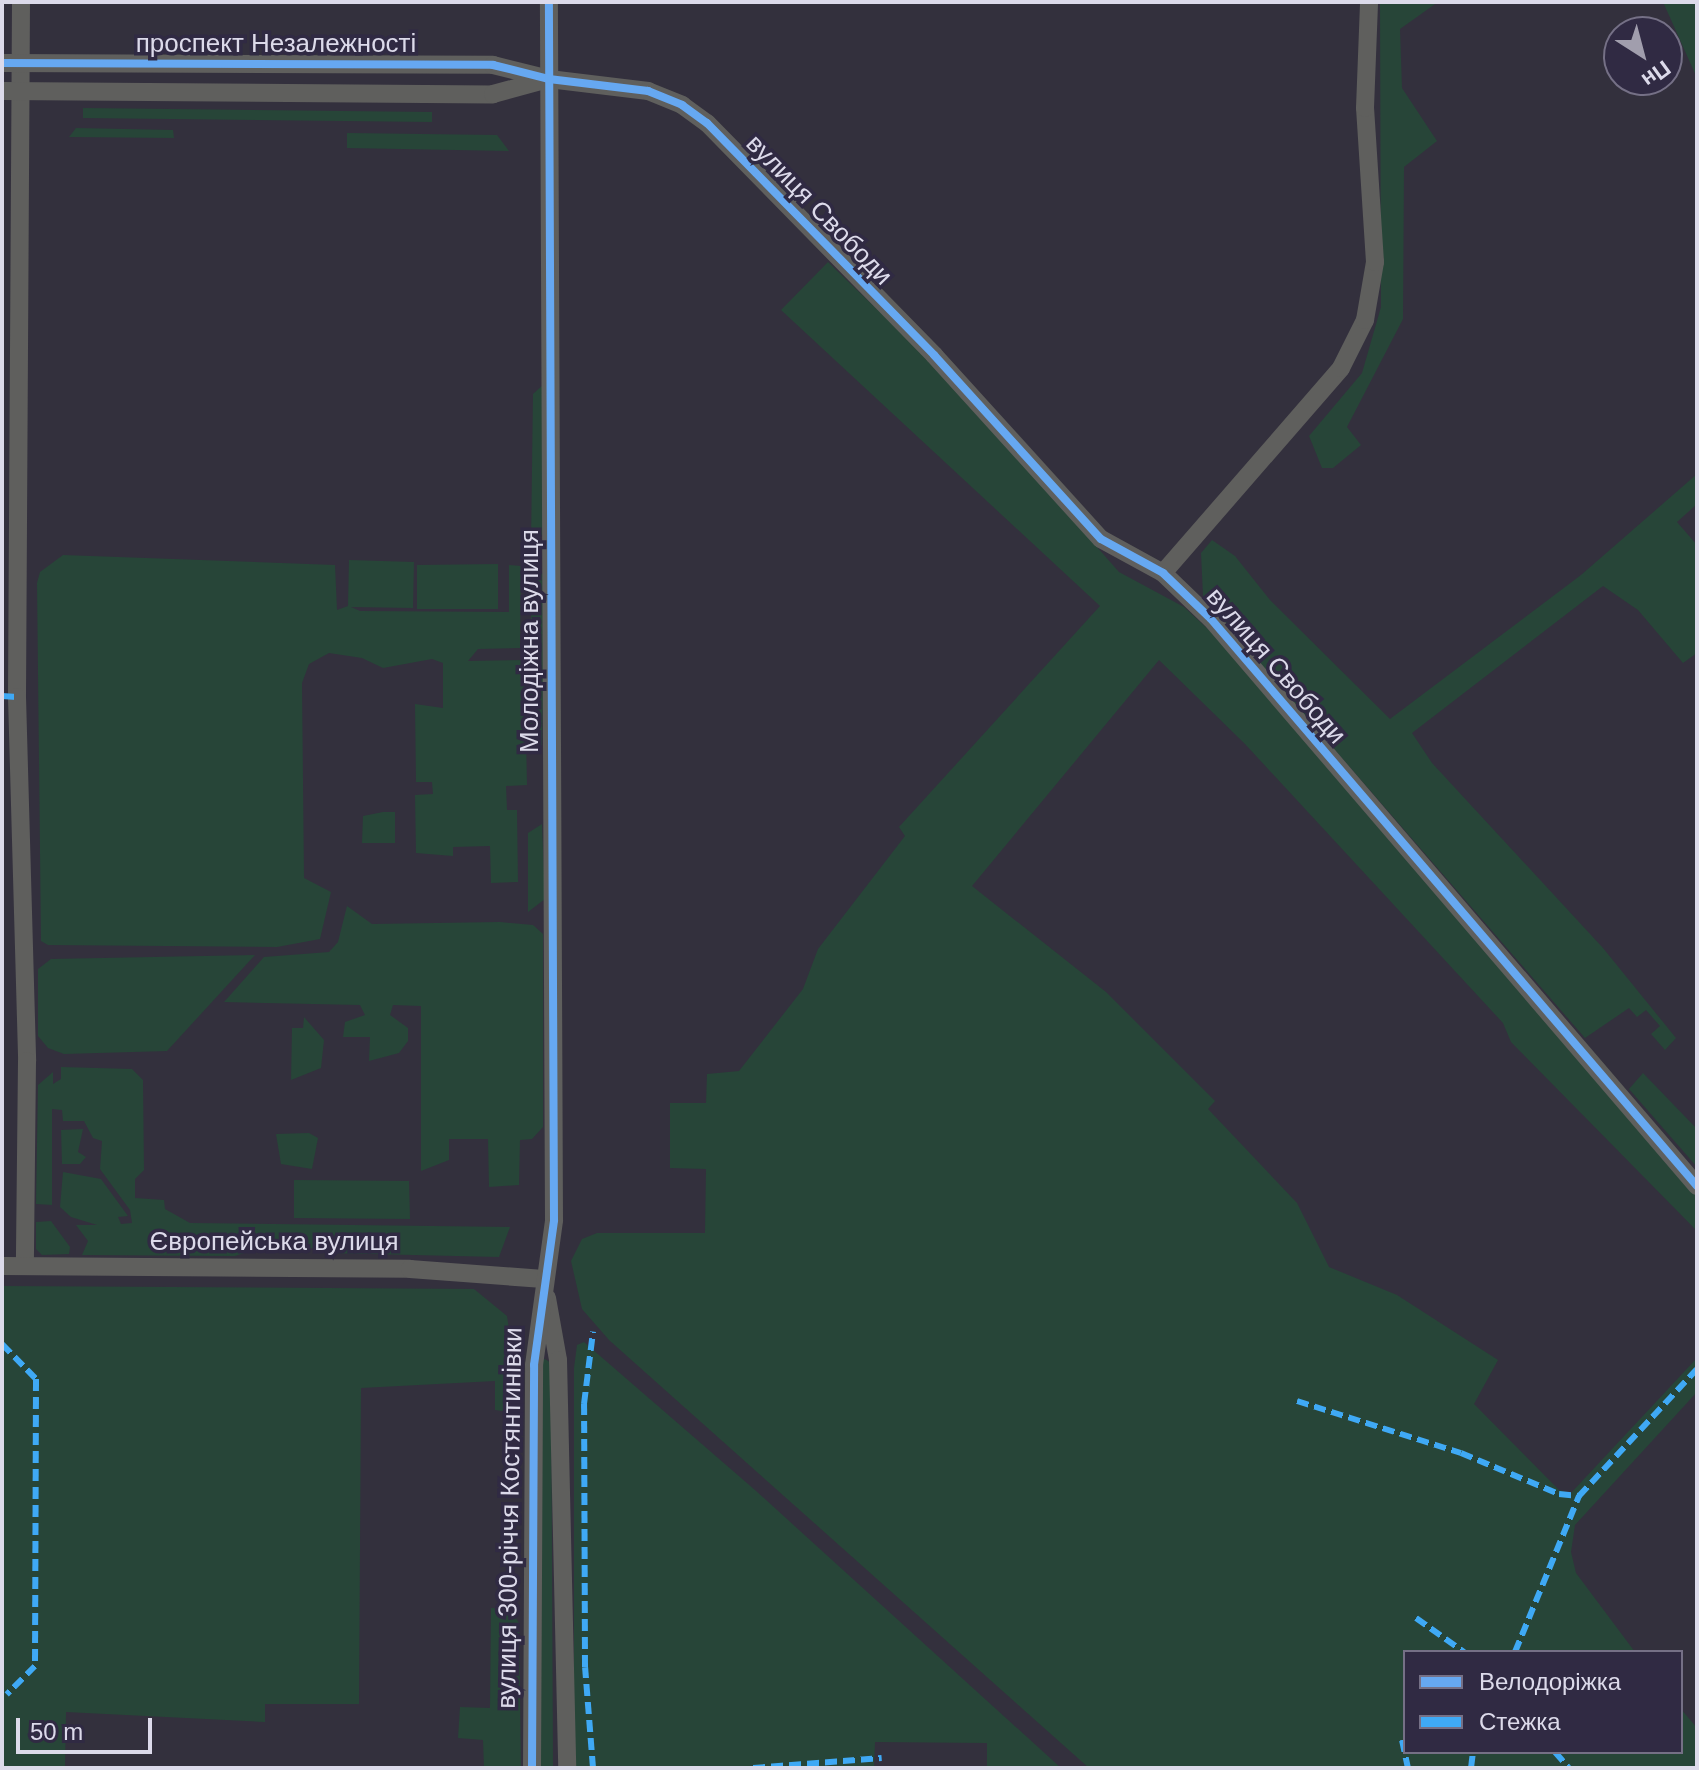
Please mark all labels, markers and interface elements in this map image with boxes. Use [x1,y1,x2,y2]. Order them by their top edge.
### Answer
north arrow [1603,16,1683,96]
street label: проспект Незалежності [136,28,416,60]
text: Пн [1637,56,1675,93]
street label: вулиця Свободи [739,128,899,292]
street label: Молодіжна вулиця [514,529,546,753]
street label: вулиця Свободи [1200,582,1352,750]
street label: Європейська вулиця [150,1226,398,1258]
street label: вулиця 300-річчя Костянтинівки [491,1327,529,1709]
legend [1403,1650,1683,1754]
text: Велодоріжка [1479,1668,1621,1695]
scale bar [20,1702,156,1752]
text: Стежка [1479,1708,1561,1735]
text: 50 m [30,1718,83,1745]

